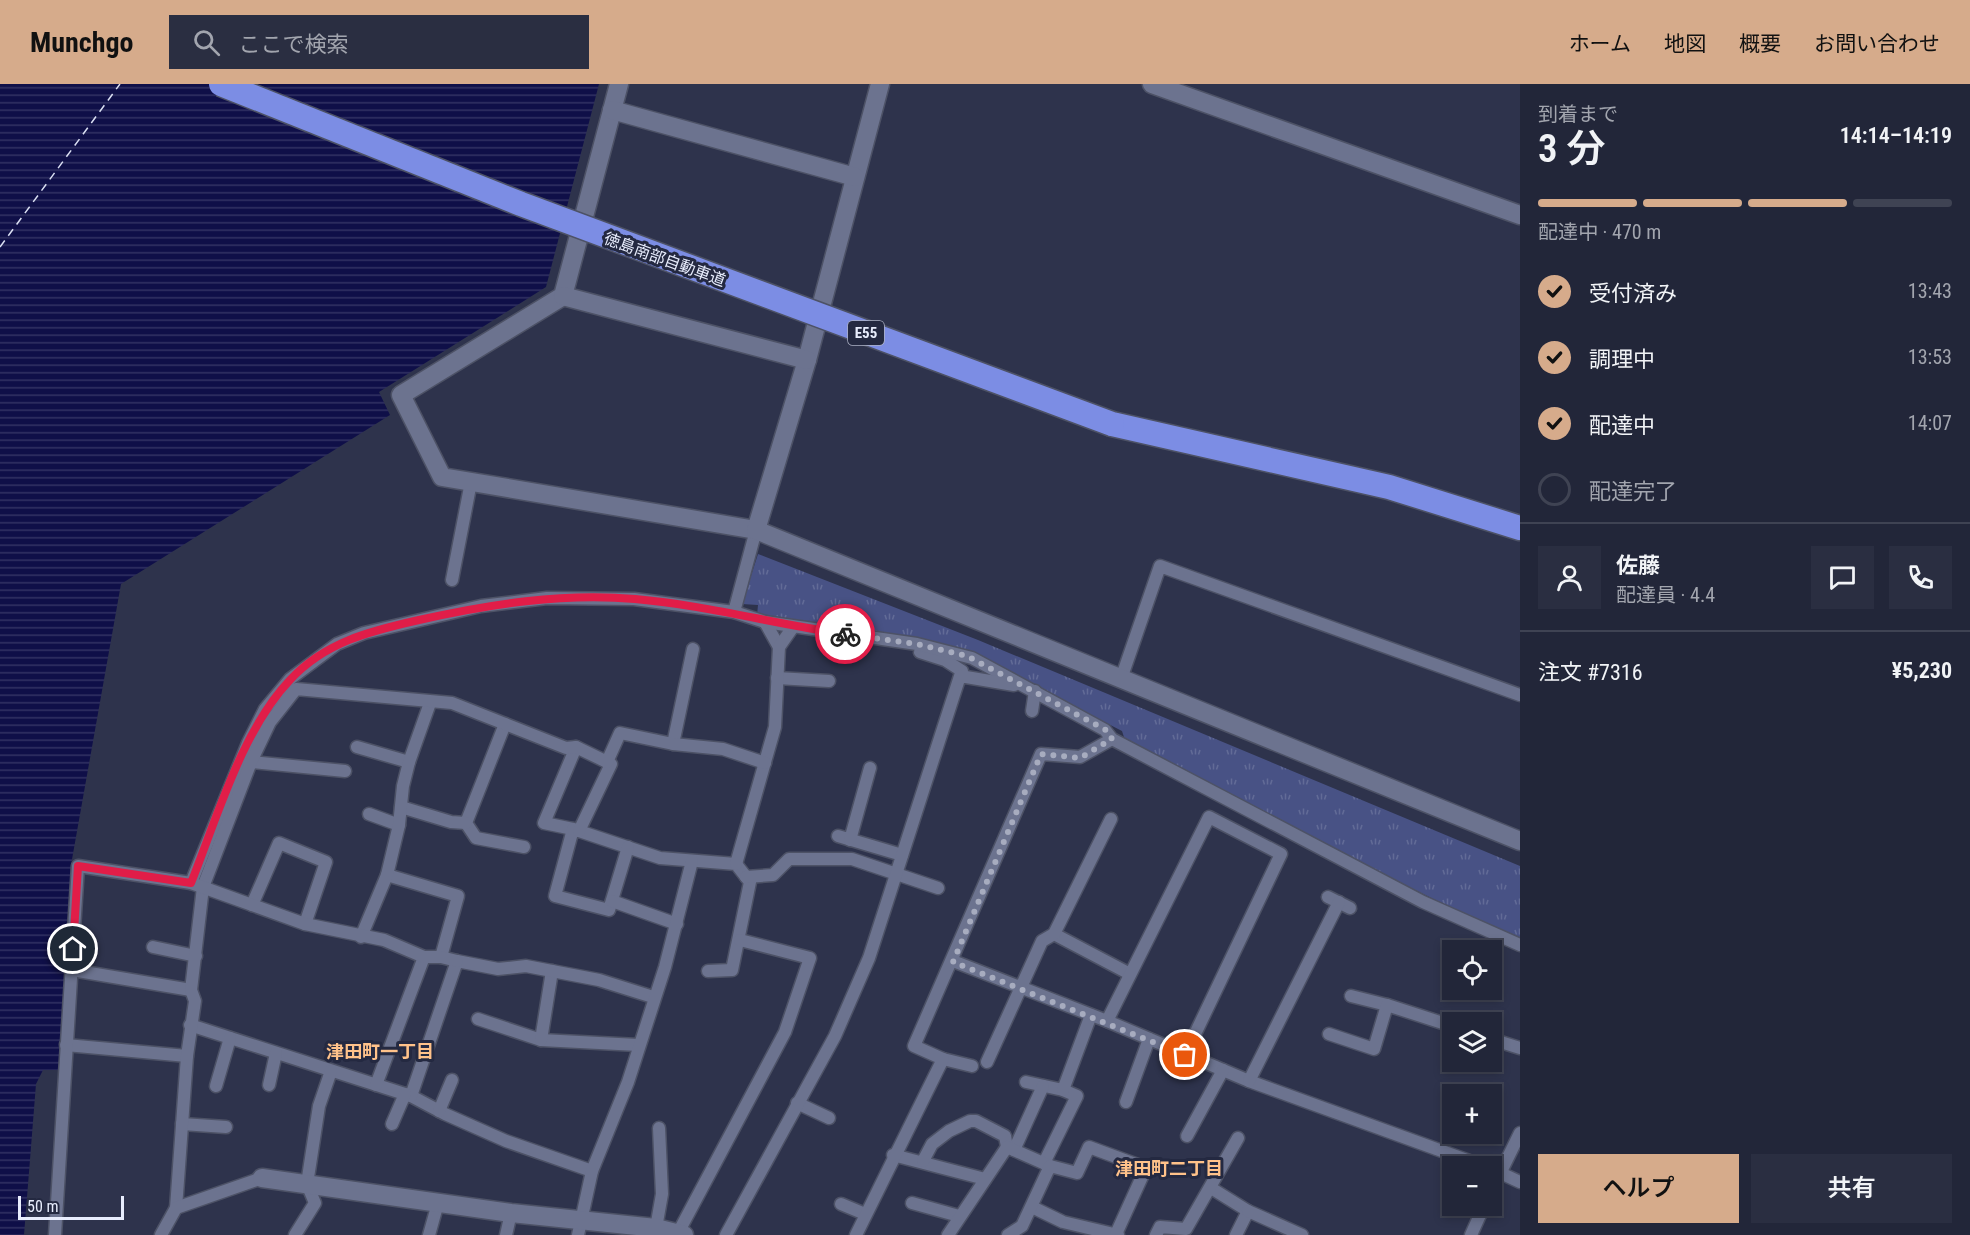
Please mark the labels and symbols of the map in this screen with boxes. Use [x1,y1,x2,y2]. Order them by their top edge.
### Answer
street label: 徳島南部自動車道 [601,229,728,290]
road number: E55 [848,321,884,345]
courier [815,604,875,664]
pin [47,923,98,974]
pin [1159,1029,1210,1080]
district label: 津田町一丁目 [326,1041,434,1062]
district label: 津田町二丁目 [1115,1158,1223,1179]
scale bar [18,1193,124,1220]

